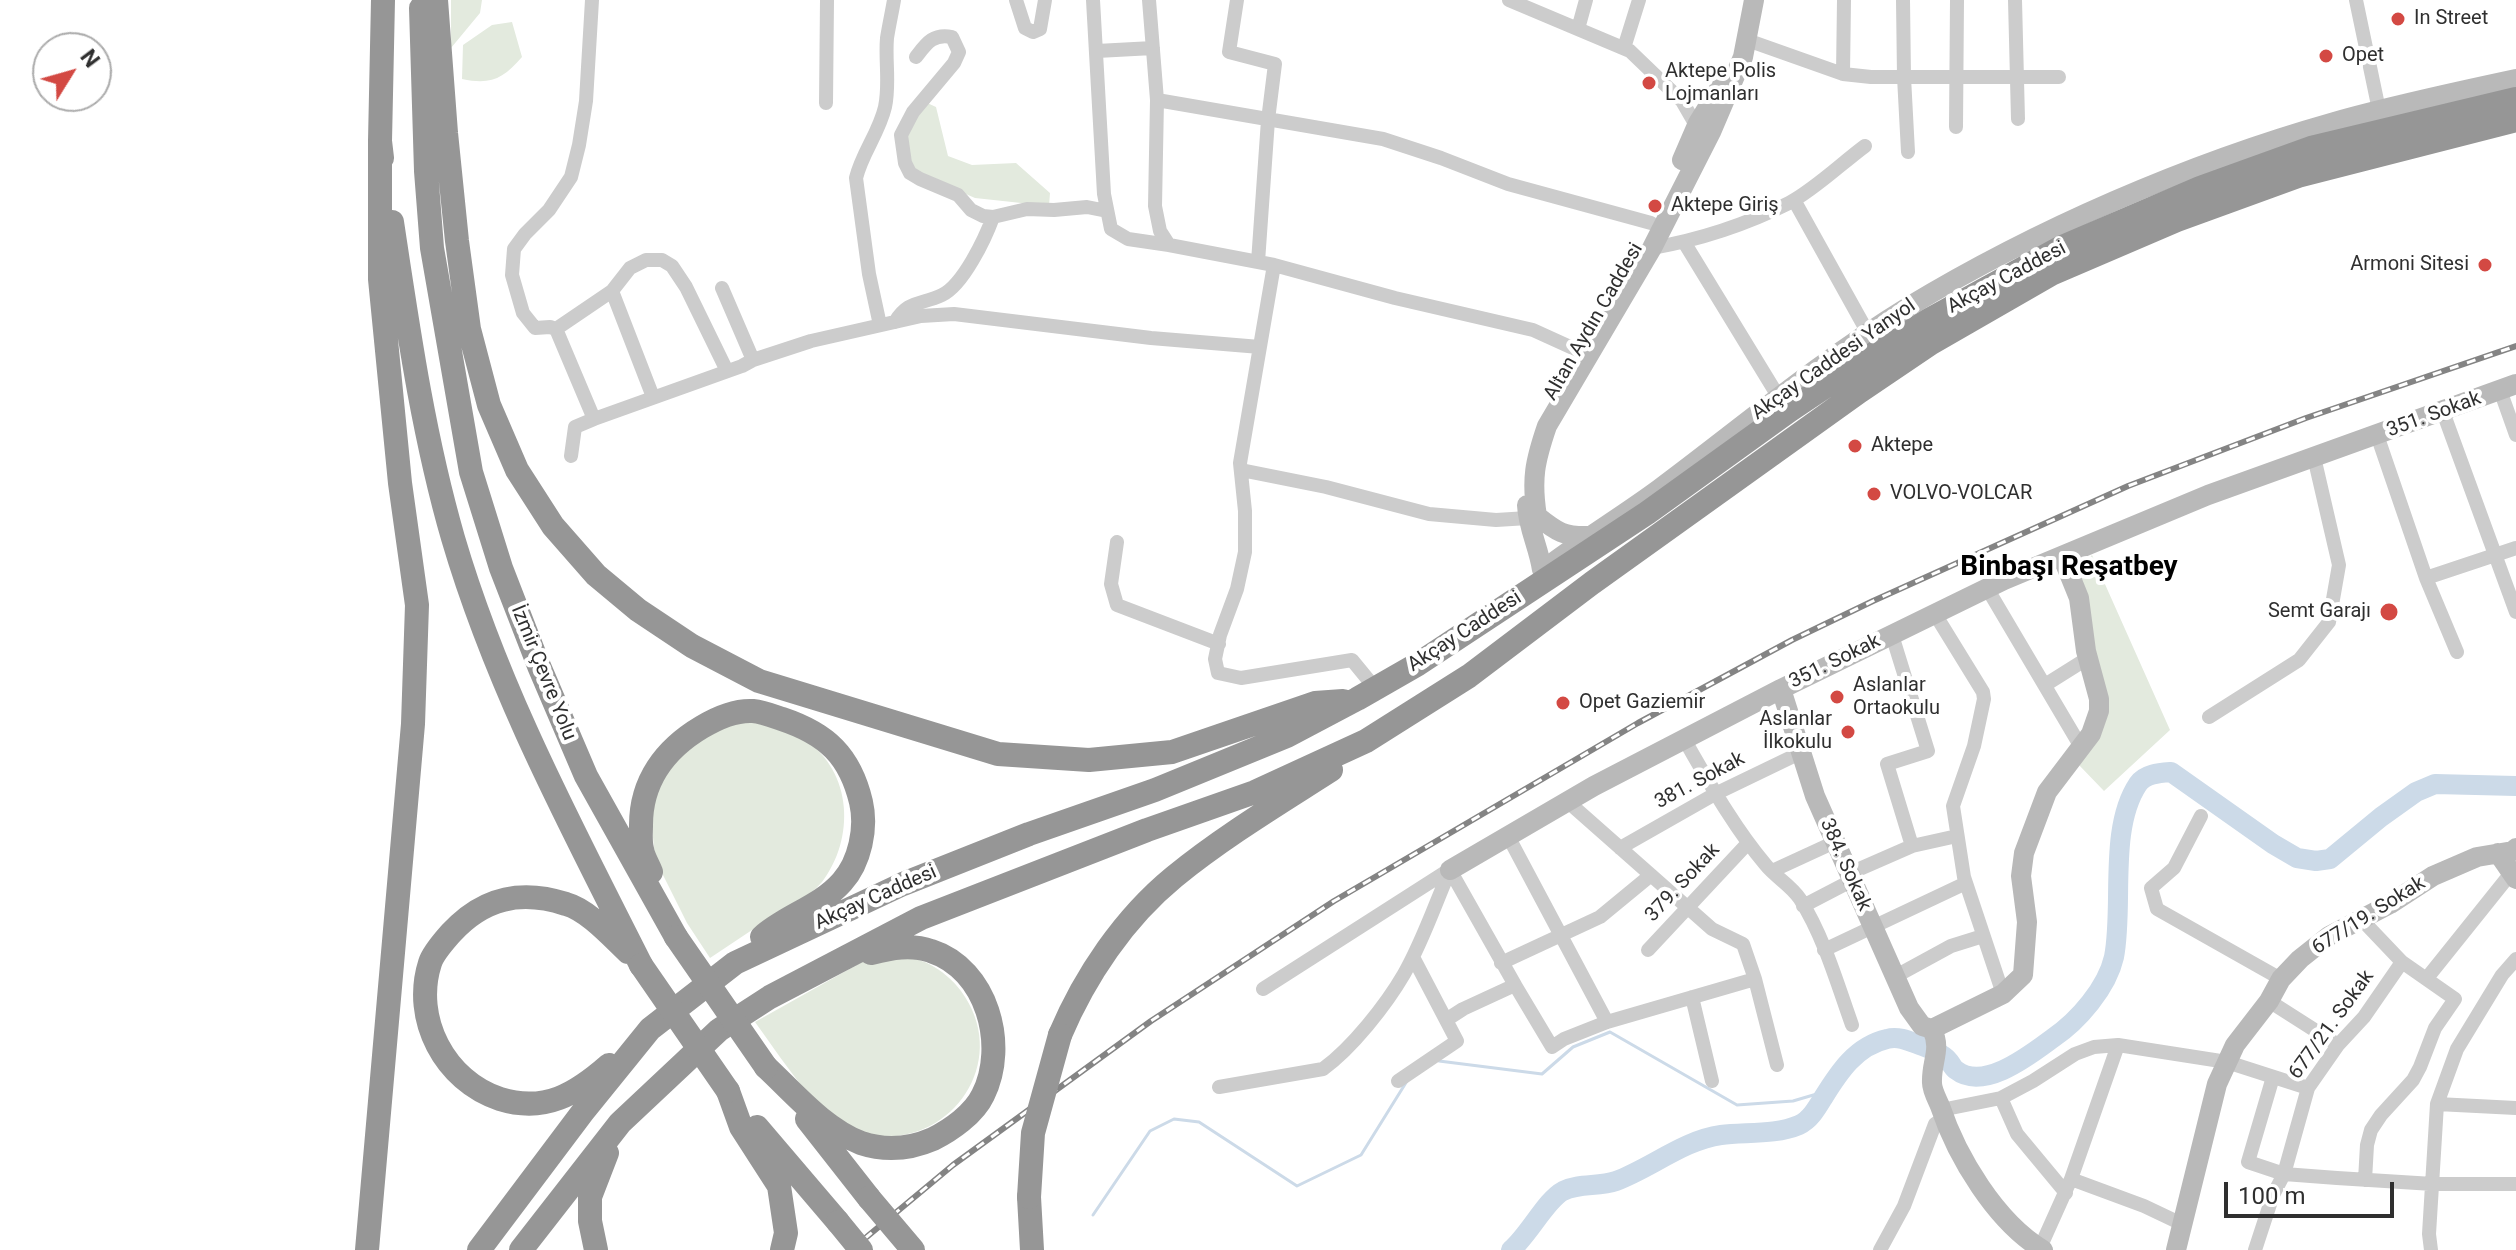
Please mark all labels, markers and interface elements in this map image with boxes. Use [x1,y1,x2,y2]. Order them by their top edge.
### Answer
place label: In Street [2414,7,2488,31]
marker: In Street [2389,10,2407,28]
north arrow [32,32,112,112]
place label: Opet [2342,44,2384,68]
text: N [75,45,105,72]
marker: Opet [2317,47,2335,65]
place label: Aktepe Polis Lojmanları [1665,60,1776,107]
marker: Aktepe Polis Lojmanları [1640,74,1658,92]
place label: Aktepe Giriş [1671,194,1779,218]
marker: Aktepe Giriş [1646,197,1664,215]
street label: Akçay Caddesi [1944,237,2070,319]
street label: Altan Aydın Caddesi [1539,239,1649,405]
place label: Armoni Sitesi [2350,253,2469,277]
marker: Armoni Sitesi [2476,256,2494,274]
street label: Akçay Caddesi Yanyol [1747,294,1921,426]
street label: 351. Sokak [2384,387,2484,443]
place label: Aktepe [1871,434,1933,458]
marker: Aktepe [1846,437,1864,455]
place label: VOLVO-VOLCAR [1890,482,2032,506]
marker: VOLVO-VOLCAR [1865,485,1883,503]
district label: Binbaşı Reşatbey [1960,551,2178,585]
street label: Akçay Caddesi [1404,586,1526,678]
place label: Semt Garajı [2268,600,2371,624]
marker: Semt Garajı [2378,601,2400,623]
street label: İzmir Çevre Yolu [505,602,581,744]
street label: 351. Sokak [1786,630,1884,694]
place label: Aslanlar Ortaokulu [1853,674,1940,721]
marker: Aslanlar Ortaokulu [1828,688,1846,706]
place label: Opet Gaziemir [1579,691,1705,715]
marker: Opet Gaziemir [1554,694,1572,712]
place label: Aslanlar İlkokulu [1759,708,1832,755]
marker: Aslanlar İlkokulu [1839,723,1857,741]
street label: 381. Sokak [1651,747,1749,815]
street label: 384. Sokak [1814,815,1876,915]
street label: 379. Sokak [1641,839,1725,927]
street label: Akçay Caddesi [811,860,941,936]
street label: 677/19. Sokak [2308,872,2430,960]
street label: 677/21. Sokak [2284,966,2380,1084]
scale bar [2228,1166,2398,1216]
text: 100 m [2238,1182,2305,1210]

